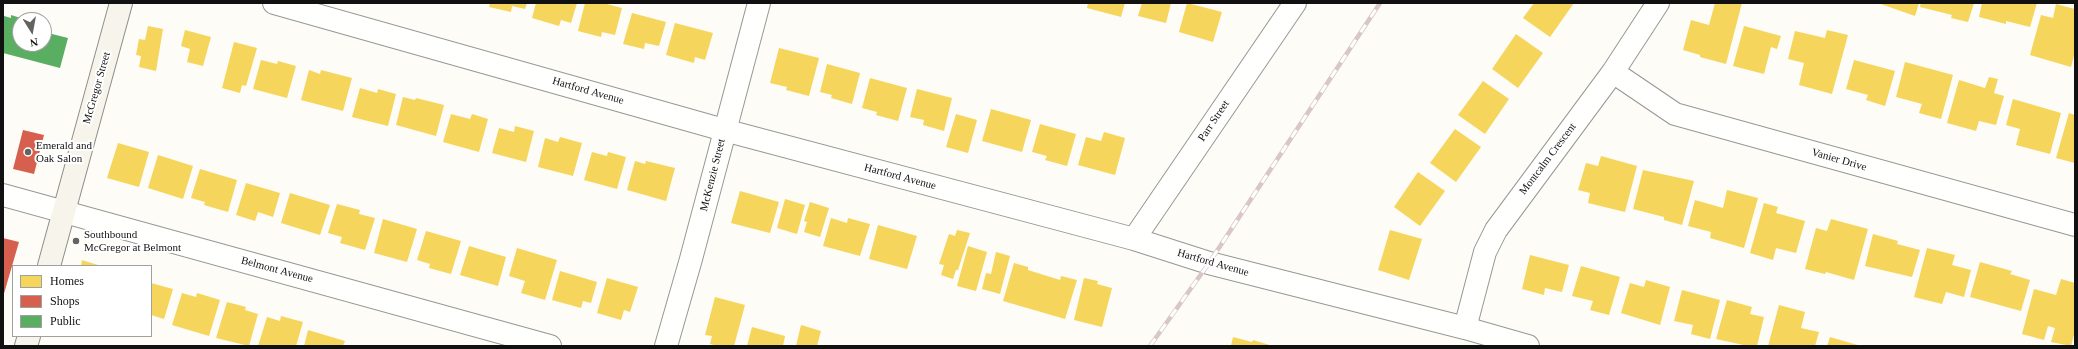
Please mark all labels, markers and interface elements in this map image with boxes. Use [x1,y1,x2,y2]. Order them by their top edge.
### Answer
north arrow [12,12,52,52]
text: N [29,36,39,49]
street label: McGregor Street [80,51,114,125]
street label: Hartford Avenue [551,74,625,108]
street label: Parr Street [1195,98,1233,144]
street label: Montcalm Crescent [1517,121,1579,197]
street label: McKenzie Street [698,137,728,213]
place label: Emerald and Oak Salon [36,139,92,165]
street label: Vanier Drive [1810,146,1868,174]
marker: Emerald and Oak Salon [23,147,33,157]
street label: Hartford Avenue [863,161,937,193]
place label: Southbound McGregor at Belmont [84,228,181,254]
marker: Southbound McGregor at Belmont [71,236,81,246]
street label: Hartford Avenue [1176,246,1250,280]
street label: Belmont Avenue [240,254,314,286]
legend [12,265,152,337]
text: Homes [50,274,84,288]
text: Shops [50,294,79,308]
text: Public [50,314,81,328]

